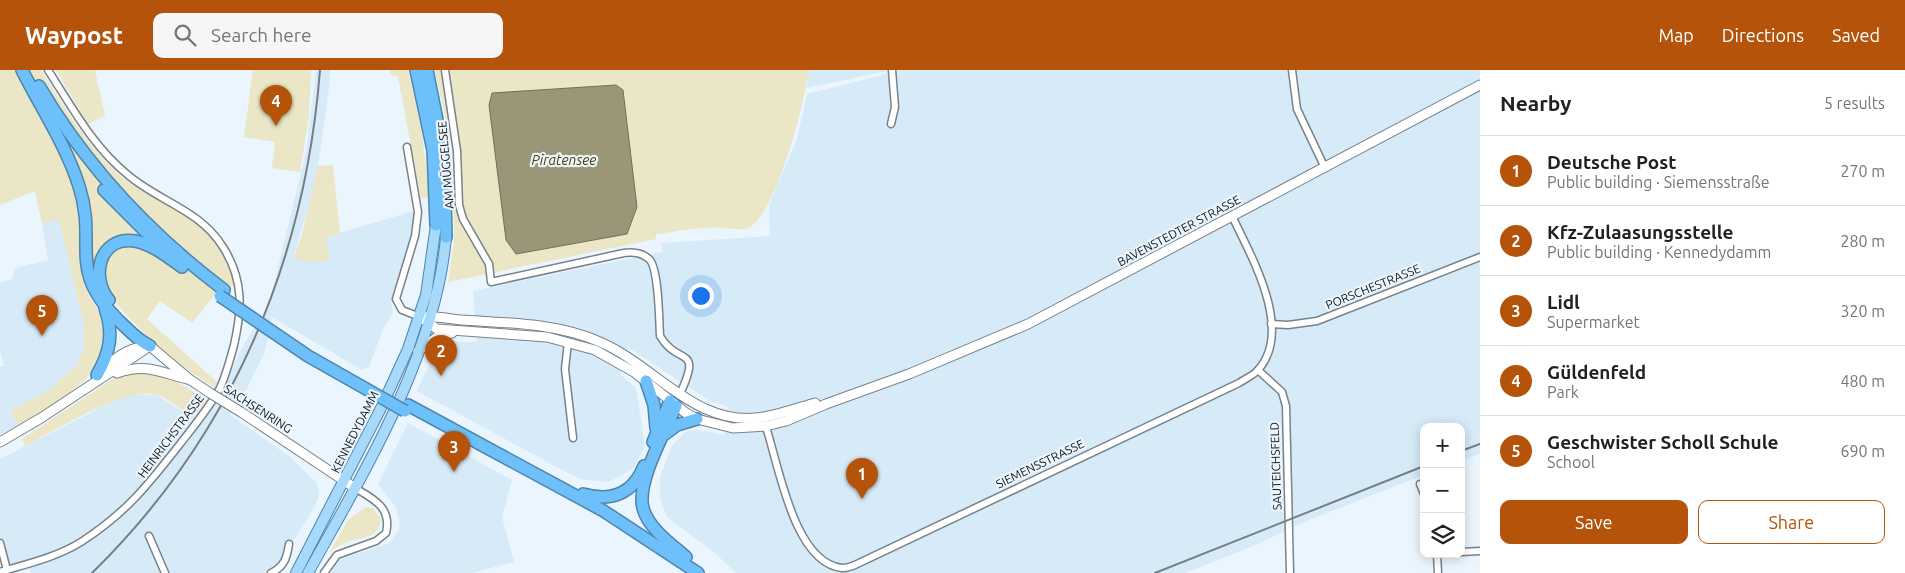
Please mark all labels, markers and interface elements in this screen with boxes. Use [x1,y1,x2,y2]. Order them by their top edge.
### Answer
search box [153,13,503,58]
icon: search [171,21,199,49]
text: Waypost [25,22,123,49]
text: Search here [211,24,311,46]
text: Map [1658,25,1694,45]
text: Directions [1722,25,1804,45]
text: Saved [1832,25,1880,45]
pin: 4 [260,85,292,126]
text: Nearby [1500,91,1571,115]
text: 5 results [1824,94,1885,112]
street label: AM MÜGGELSEE [435,120,456,210]
text: Deutsche Post [1547,151,1676,173]
water label: Piratensee [532,152,596,168]
text: 1 [1511,162,1521,180]
text: 270 m [1840,162,1885,180]
text: Public building · Siemensstraße [1547,173,1769,191]
street label: BAVENSTEDTER STRASSE [1115,192,1243,269]
text: Kfz-Zulaasungsstelle [1547,221,1734,243]
text: 2 [1511,232,1521,250]
text: 280 m [1840,232,1885,250]
text: Public building · Kennedydamm [1547,243,1771,261]
street label: PORSCHESTRASSE [1324,262,1422,311]
your location [688,283,714,309]
text: Lidl [1547,291,1580,313]
pin: 5 [26,295,58,336]
text: 3 [1511,302,1521,320]
text: 320 m [1840,302,1885,320]
text: Supermarket [1547,313,1640,331]
pin: 2 [425,335,457,376]
text: Güldenfeld [1547,361,1646,383]
text: 4 [1511,372,1521,390]
text: 480 m [1840,372,1885,390]
street label: SACHSENRING [222,382,295,435]
text: Park [1547,383,1579,401]
street label: KENNEDYDAMM [328,389,381,475]
street label: HEINRICHSTRASSE [135,391,206,480]
street label: SAUTEICHSFELD [1267,422,1284,510]
map controls [1420,423,1465,558]
button: + [1420,423,1465,468]
pin: 3 [438,431,470,472]
text: Geschwister Scholl Schule [1547,431,1778,453]
street label: SIEMENSSTRASSE [994,437,1086,490]
text: 5 [1511,442,1521,460]
text: 690 m [1840,442,1885,460]
text: School [1547,453,1595,471]
pin: 1 [846,458,878,499]
button: − [1420,468,1465,513]
button: Save [1500,500,1688,544]
button: Share [1698,500,1885,544]
button: layers [1420,513,1465,558]

